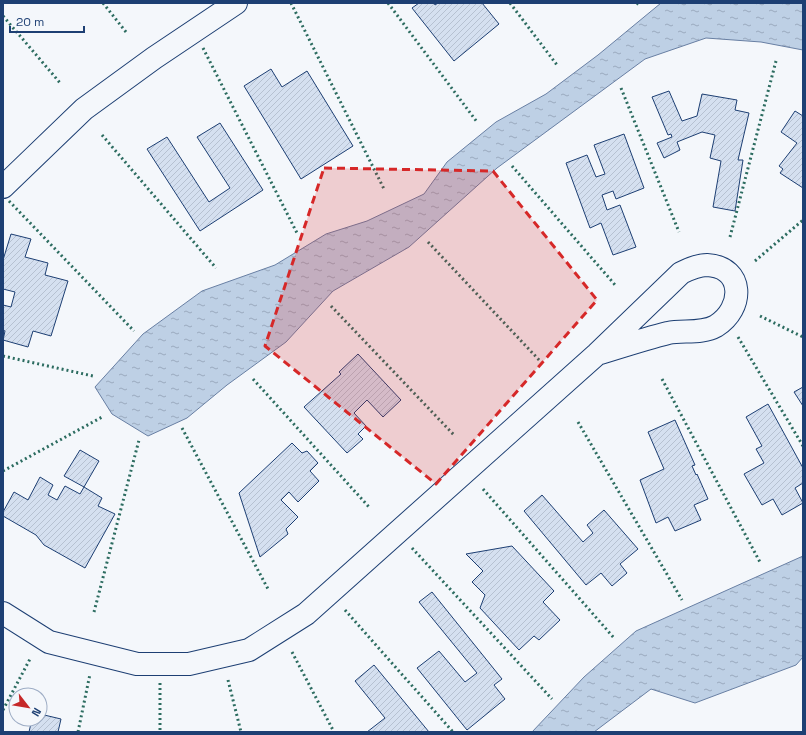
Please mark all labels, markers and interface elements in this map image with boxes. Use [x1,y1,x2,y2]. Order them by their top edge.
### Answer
scale bar [10,8,84,34]
text: 20 m [16,14,44,30]
north arrow [8,687,48,727]
text: N [29,705,44,719]

